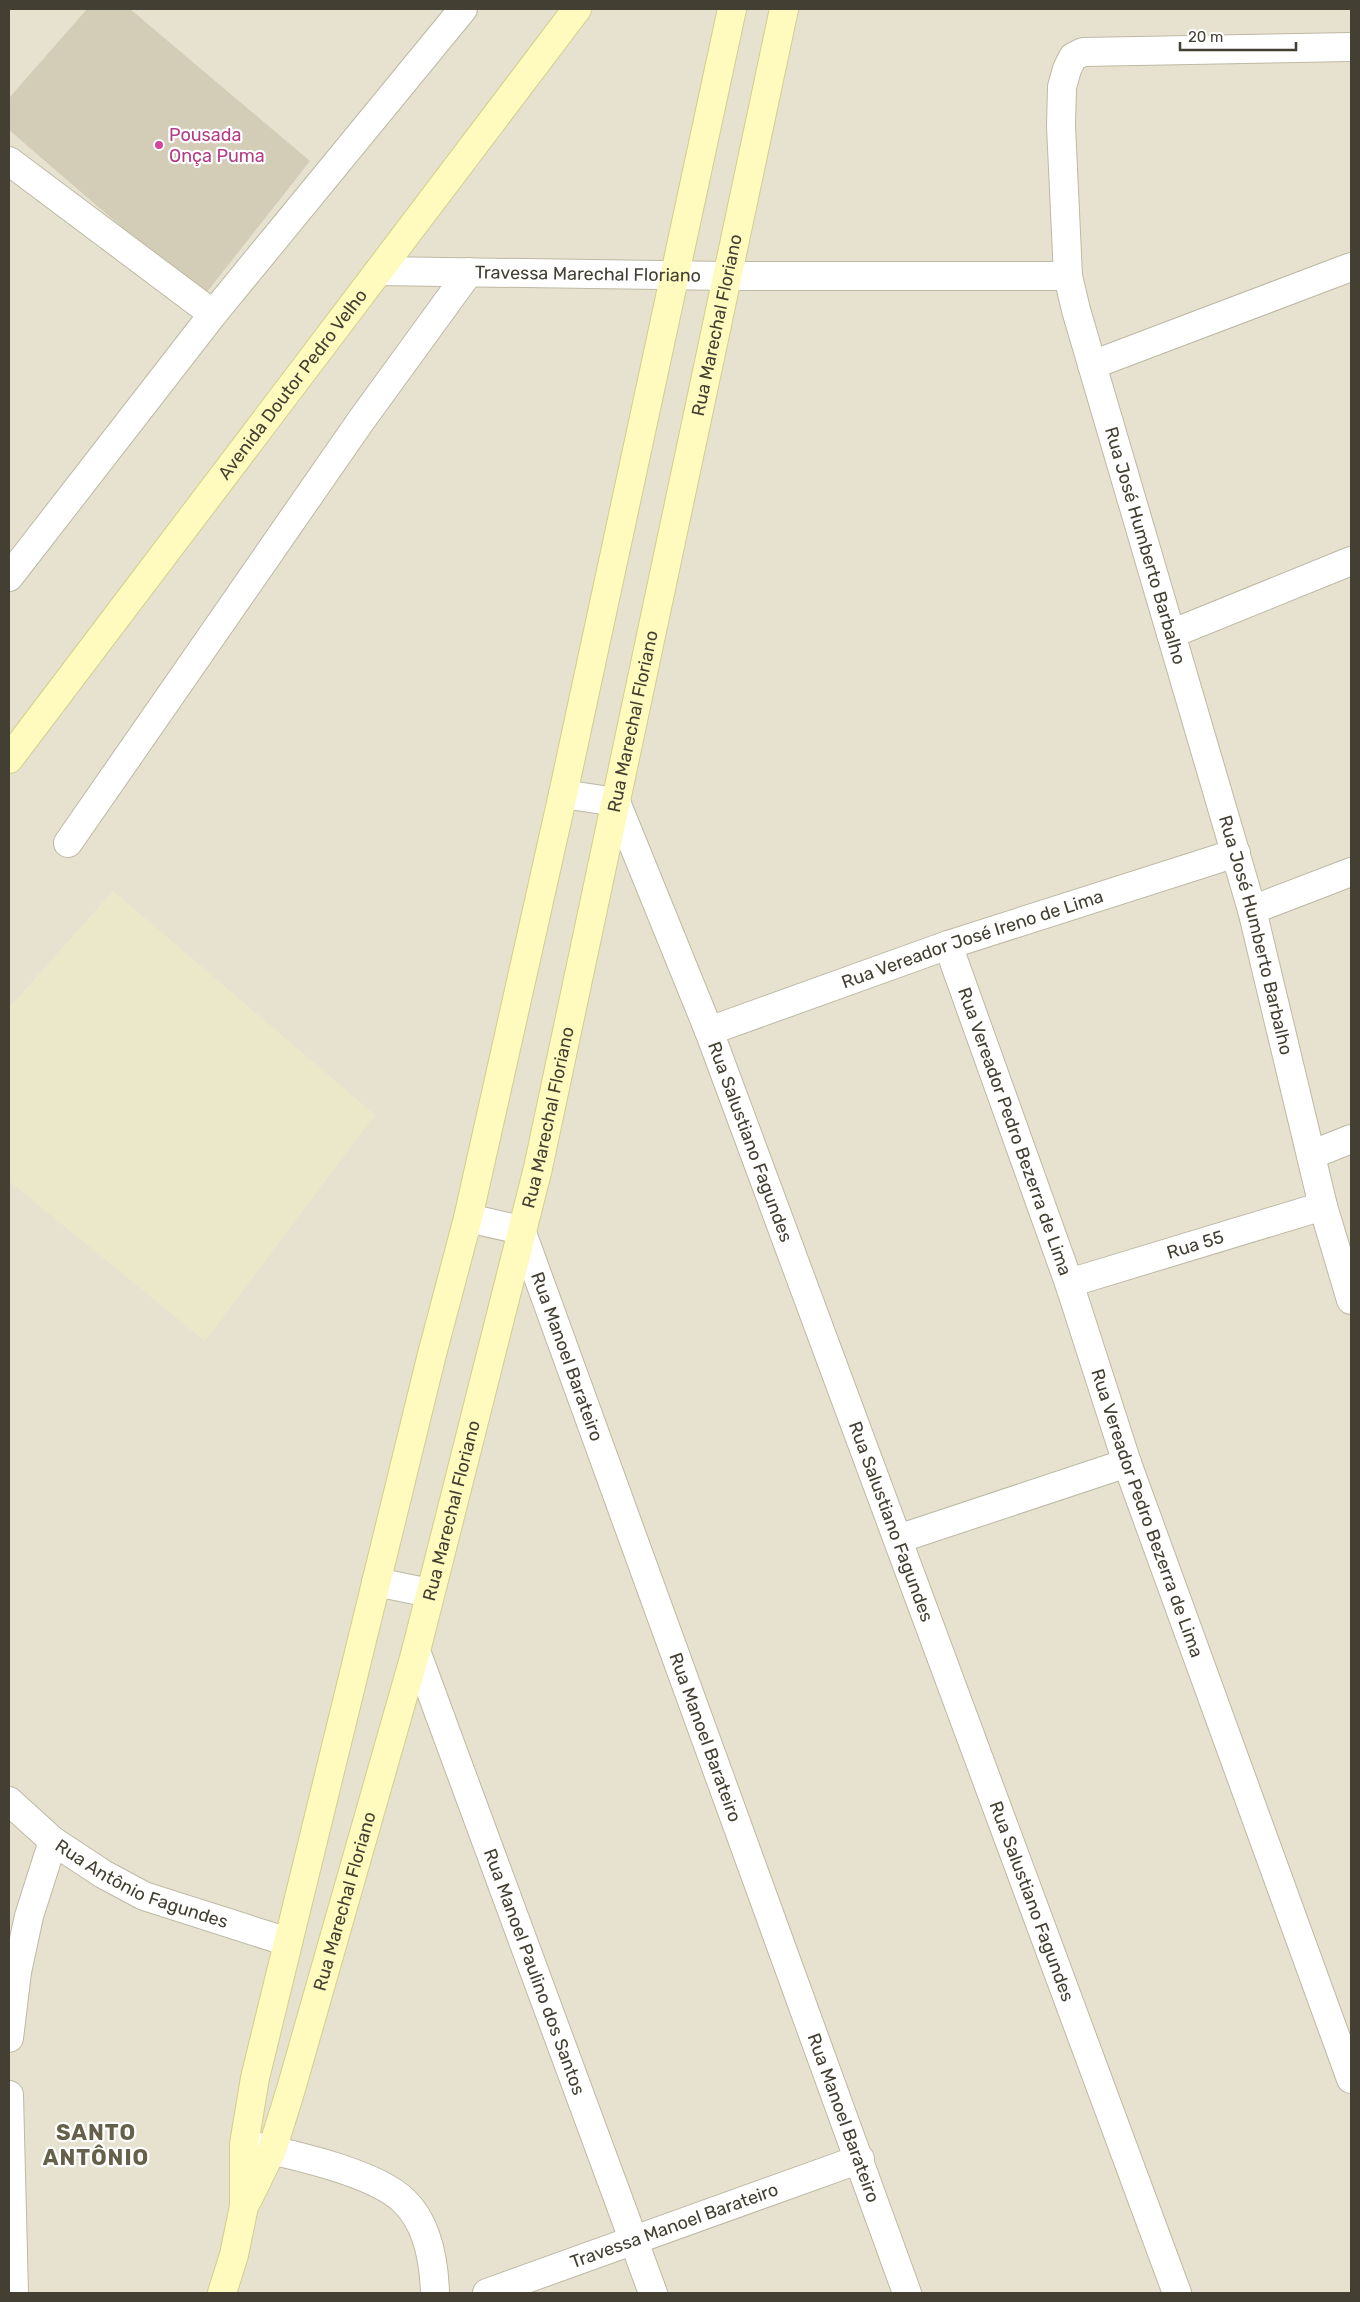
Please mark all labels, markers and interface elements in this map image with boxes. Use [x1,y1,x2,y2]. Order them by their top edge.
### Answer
scale bar [1180,20,1296,52]
text: 20 m [1188,28,1223,46]
place label: Pousada Onça Puma [169,124,265,167]
marker: Pousada Onça Puma [153,139,165,151]
street label: Rua Marechal Floriano [687,232,747,418]
street label: Travessa Marechal Floriano [475,261,701,287]
street label: Avenida Doutor Pedro Velho [214,285,372,484]
street label: Rua José Humberto Barbalho [1100,424,1190,667]
street label: Rua Marechal Floriano [603,628,663,814]
street label: Rua José Humberto Barbalho [1214,813,1297,1057]
street label: Rua Vereador José Ireno de Lima [839,885,1106,993]
street label: Rua Vereador Pedro Bezerra de Lima [953,984,1076,1279]
street label: Rua Marechal Floriano [517,1025,579,1210]
street label: Rua Salustiano Fagundes [703,1039,797,1245]
street label: Rua 55 [1164,1226,1226,1264]
street label: Rua Manoel Barateiro [526,1269,608,1444]
street label: Rua Vereador Pedro Bezerra de Lima [1086,1366,1208,1661]
street label: Rua Marechal Floriano [418,1418,485,1603]
street label: Rua Salustiano Fagundes [844,1418,938,1625]
street label: Rua Manoel Barateiro [664,1650,746,1825]
street label: Rua Salustiano Fagundes [985,1798,1079,2005]
street label: Rua Marechal Floriano [309,1809,381,1993]
street label: Rua Antônio Fagundes [51,1835,231,1933]
street label: Rua Manoel Paulino dos Santos [479,1846,590,2098]
street label: Rua Manoel Barateiro [803,2030,884,2206]
district label: SANTO ANTÔNIO [43,2119,149,2171]
street label: Travessa Manoel Barateiro [567,2178,781,2273]

